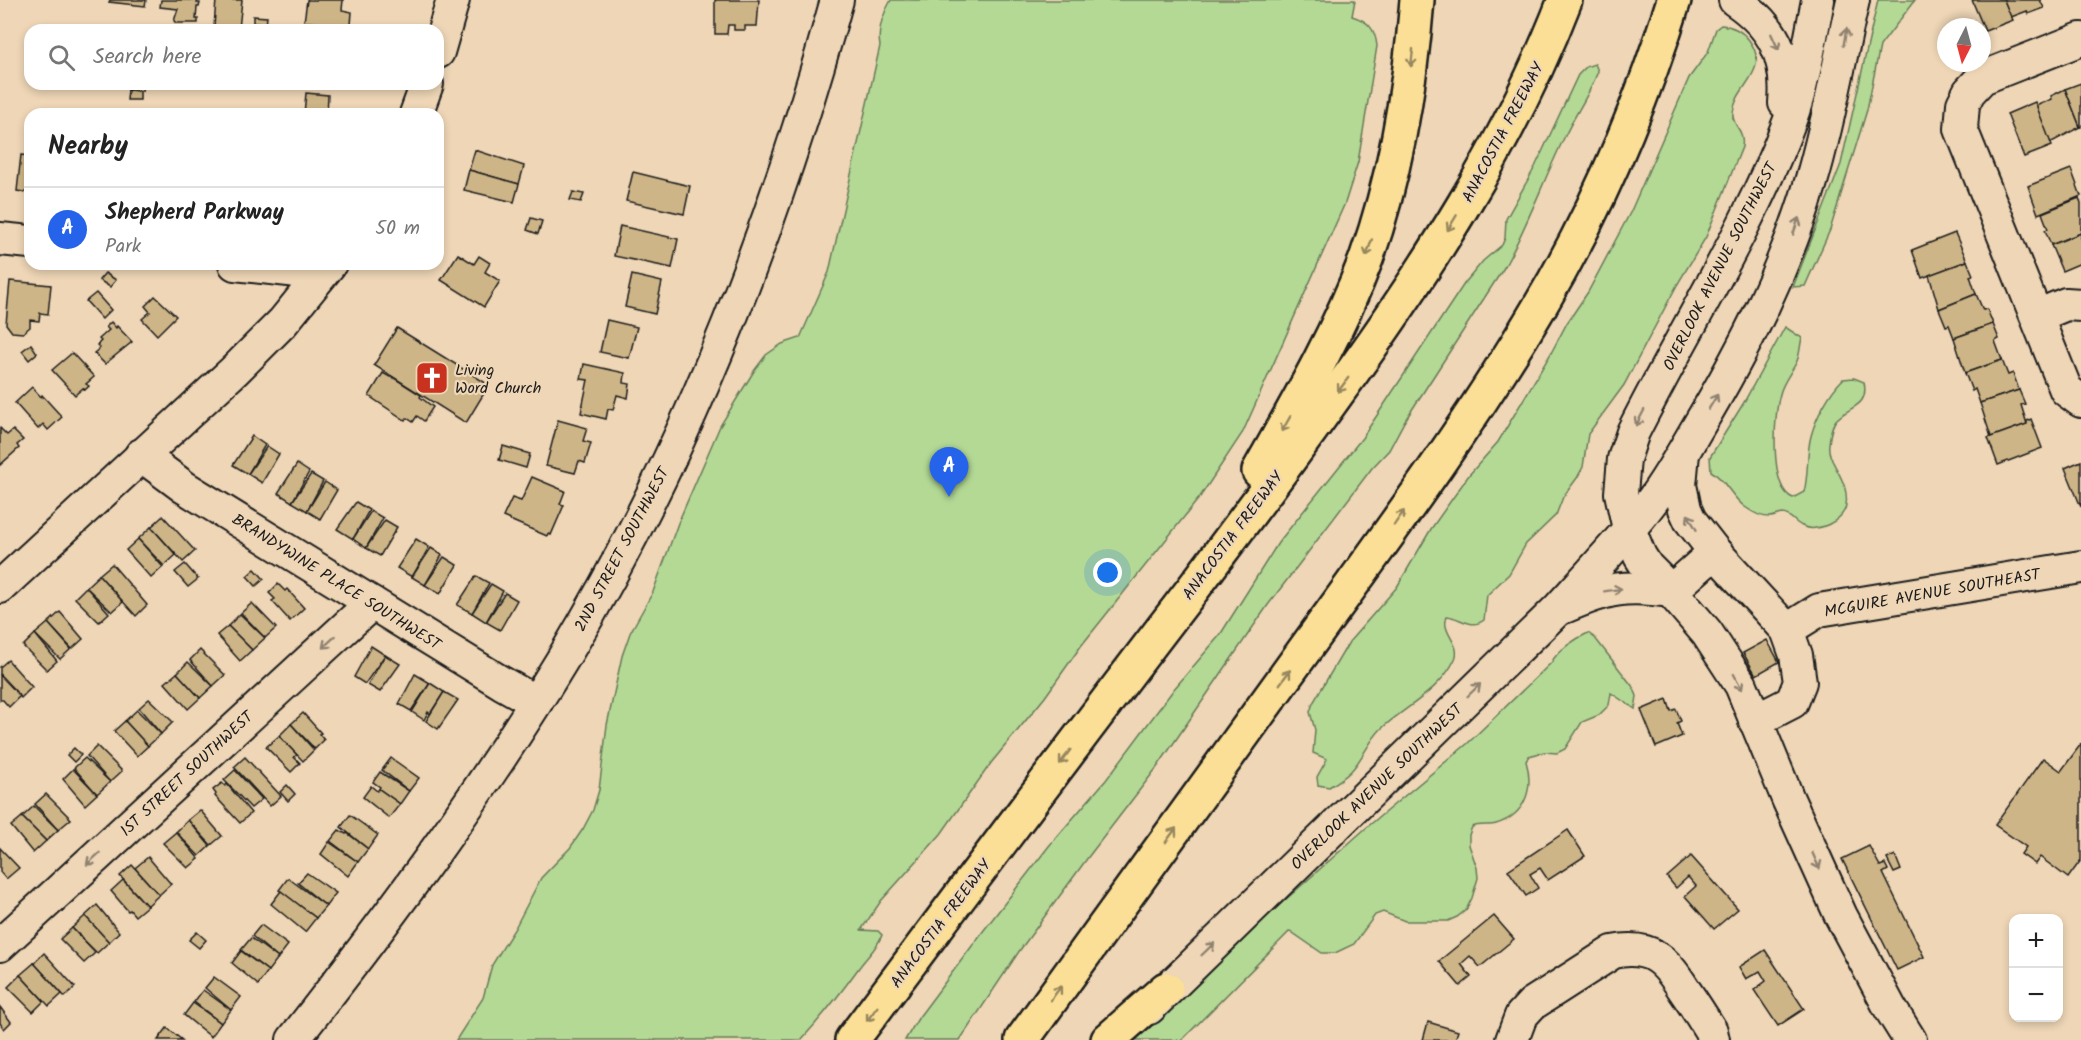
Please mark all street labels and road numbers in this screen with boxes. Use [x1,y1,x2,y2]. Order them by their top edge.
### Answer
street label: ANACOSTIA FREEWAY [1456,57,1551,207]
street label: OVERLOOK AVENUE SOUTHWEST [1657,157,1785,375]
street label: 2ND STREET SOUTHWEST [568,462,677,636]
street label: ANACOSTIA FREEWAY [1176,466,1291,606]
street label: BRANDYWINE PLACE SOUTHWEST [227,507,447,658]
street label: MCGUIRE AVENUE SOUTHEAST [1822,562,2044,625]
street label: OVERLOOK AVENUE SOUTHWEST [1285,697,1470,876]
street label: 1ST STREET SOUTHWEST [115,704,260,843]
street label: ANACOSTIA FREEWAY [884,854,999,994]

